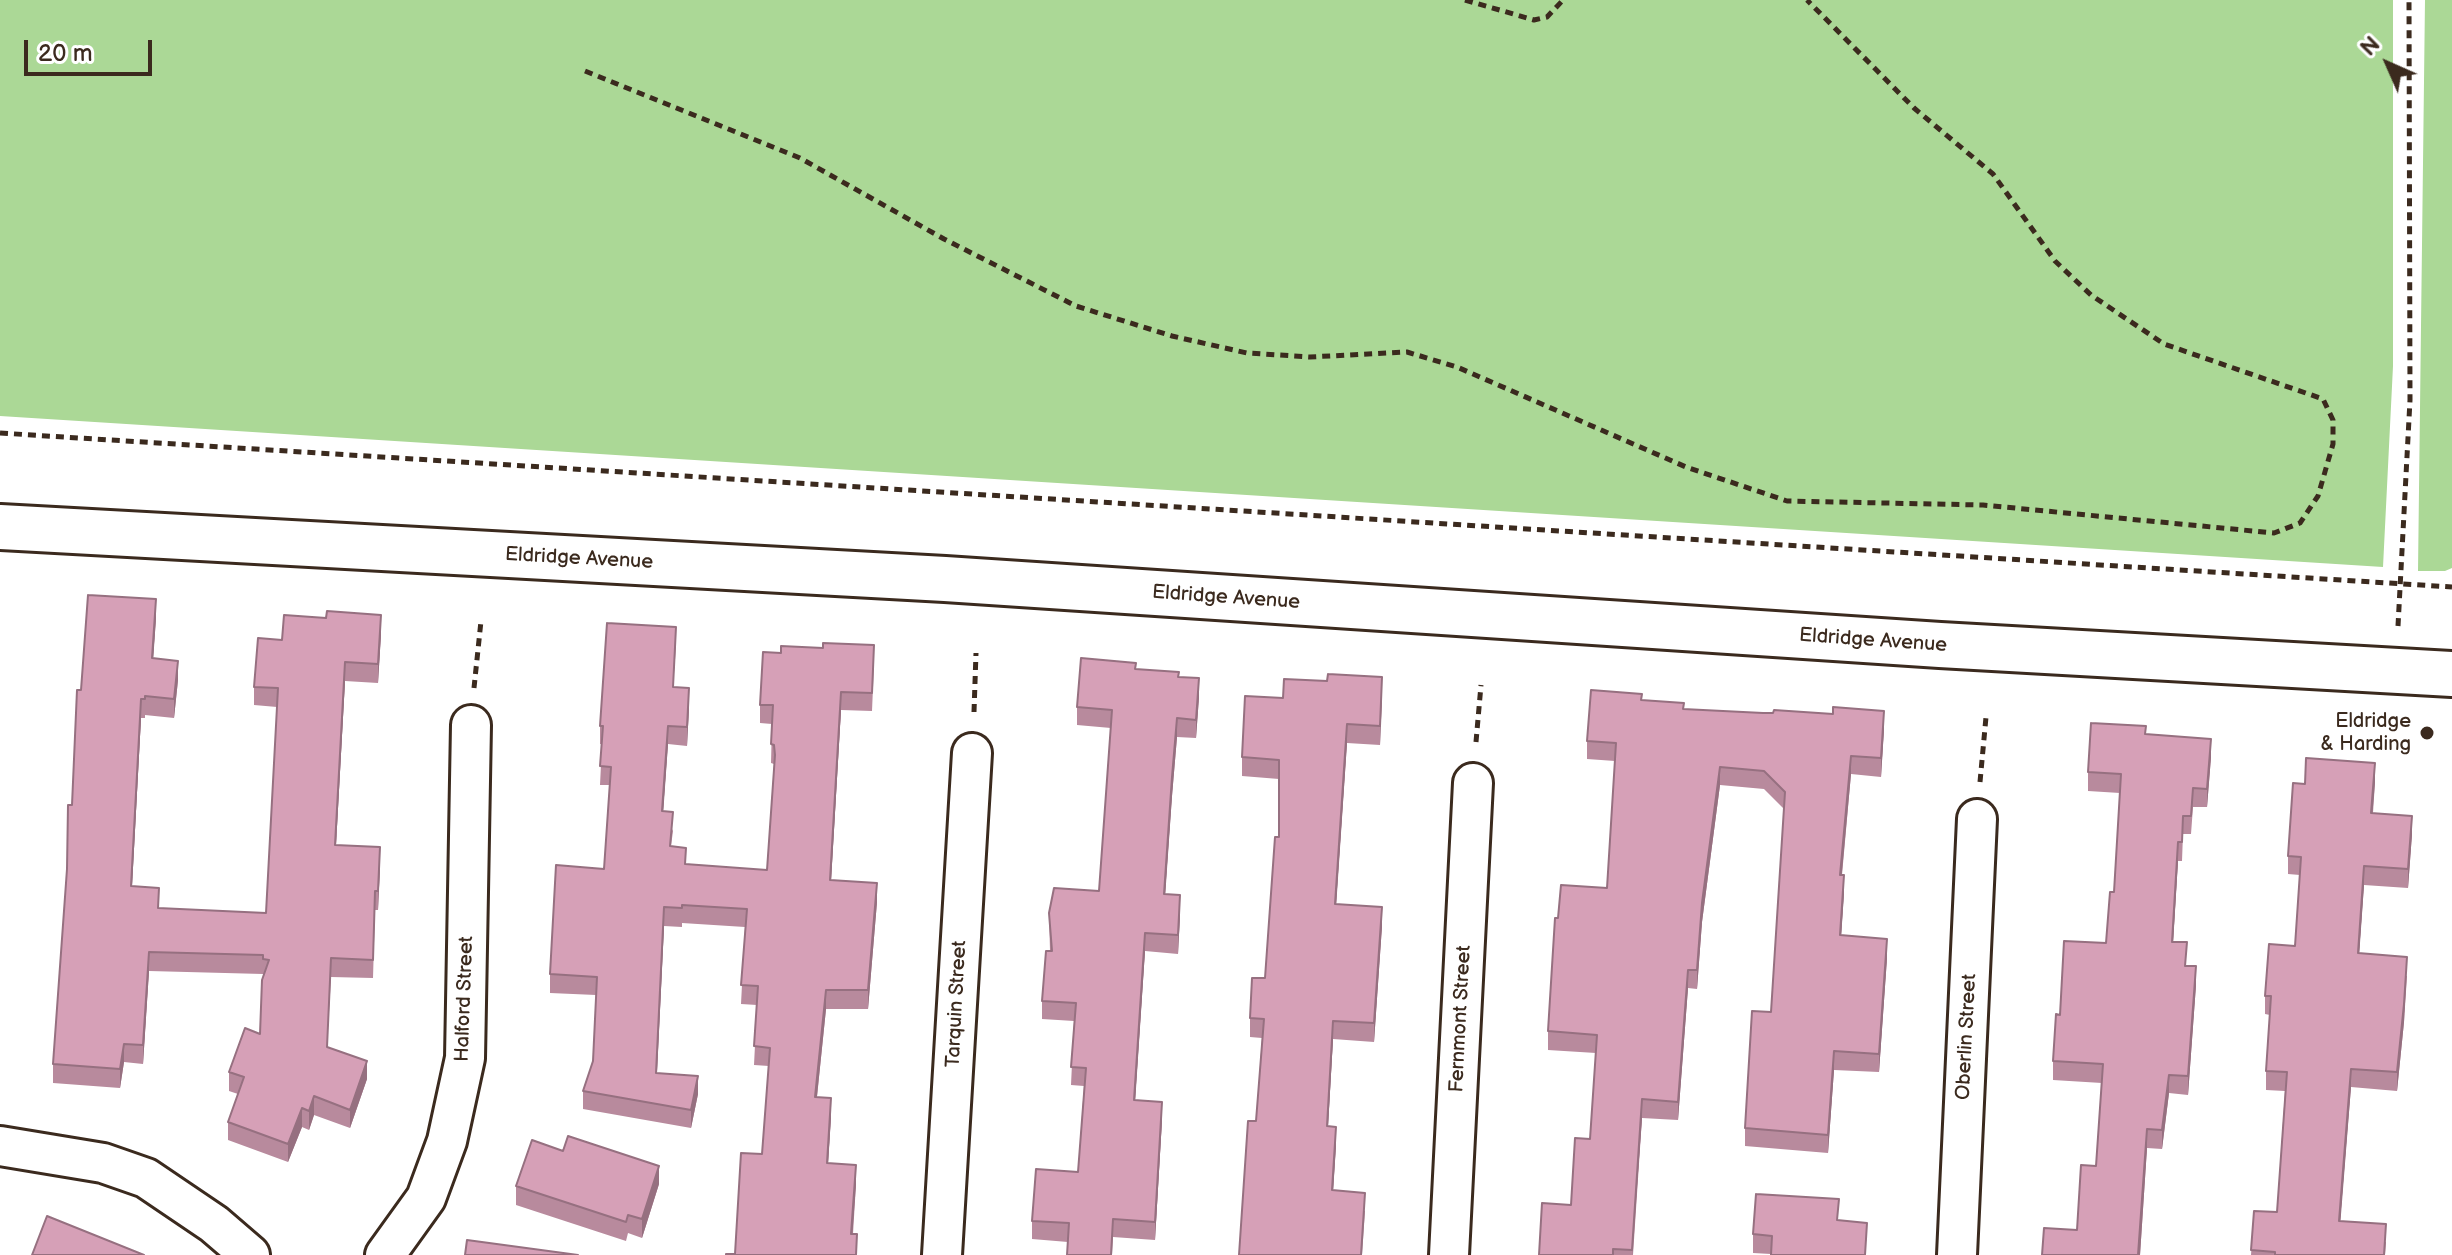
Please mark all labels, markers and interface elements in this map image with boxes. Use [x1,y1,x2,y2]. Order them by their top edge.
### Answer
scale bar [28,24,156,74]
north arrow [2348,24,2428,104]
text: N [2355,31,2386,62]
text: 20 m [38,39,93,68]
street label: Eldridge Avenue [504,543,654,575]
street label: Eldridge Avenue [1151,581,1301,615]
street label: Eldridge Avenue [1798,624,1948,658]
place label: Eldridge & Harding [2321,710,2411,757]
marker: Eldridge & Harding [2418,724,2436,742]
street label: Halford Street [451,936,479,1062]
street label: Tarquin Street [942,940,972,1068]
street label: Fernmont Street [1445,945,1477,1093]
street label: Oberlin Street [1952,973,1982,1101]

